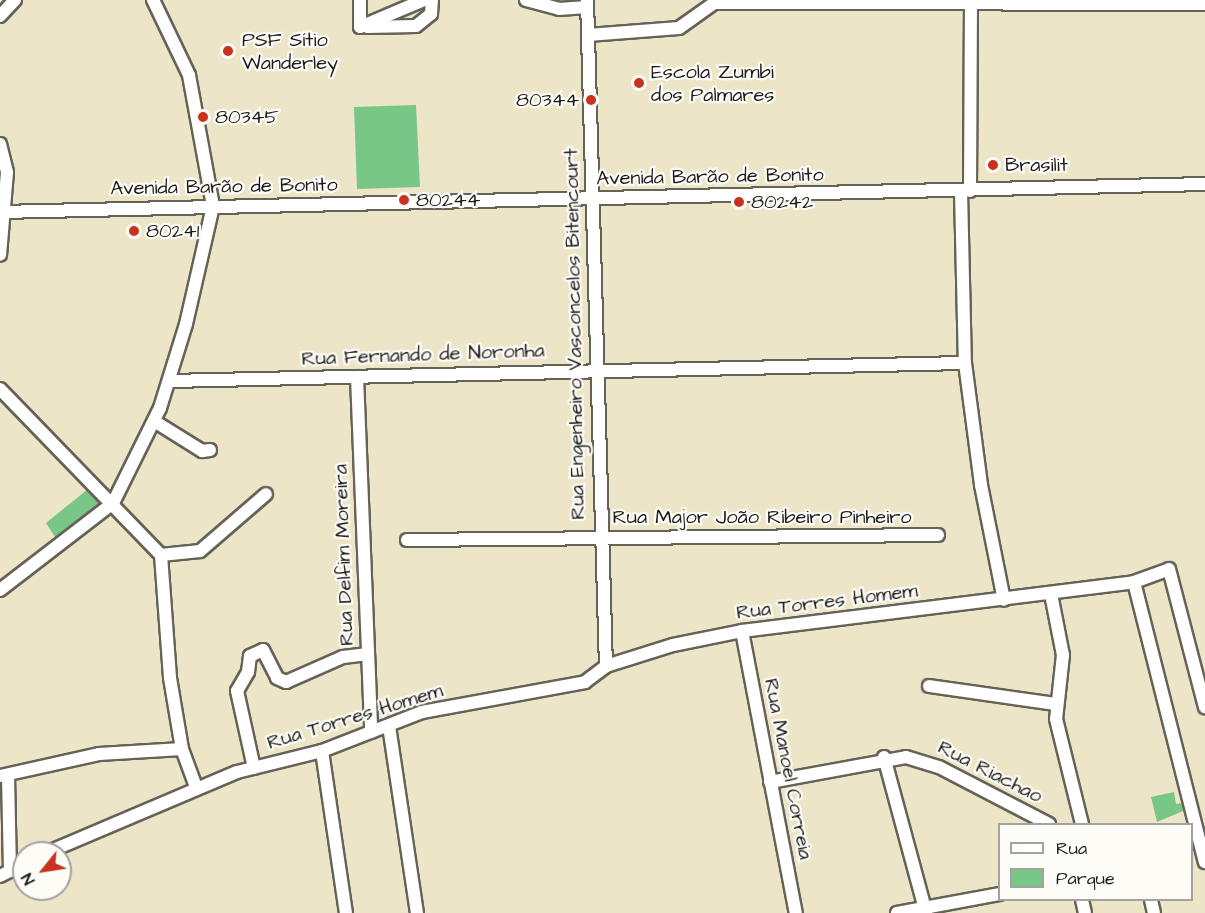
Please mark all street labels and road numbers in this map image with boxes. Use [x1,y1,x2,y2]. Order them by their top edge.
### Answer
street label: Rua Engenheiro Vasconcelos Bitencourt [560,148,590,520]
street label: Avenida Barão de Bonito [596,163,824,191]
street label: Avenida Barão de Bonito [110,173,338,201]
street label: Rua Fernando de Noronha [301,339,545,371]
street label: Rua Delfim Moreira [329,464,359,646]
street label: Rua Major João Ribeiro Pinheiro [613,505,911,529]
street label: Rua Torres Homem [735,579,919,625]
street label: Rua Manoel Correia [759,676,817,862]
street label: Rua Torres Homem [264,679,446,755]
street label: Rua Riachao [934,735,1046,809]

